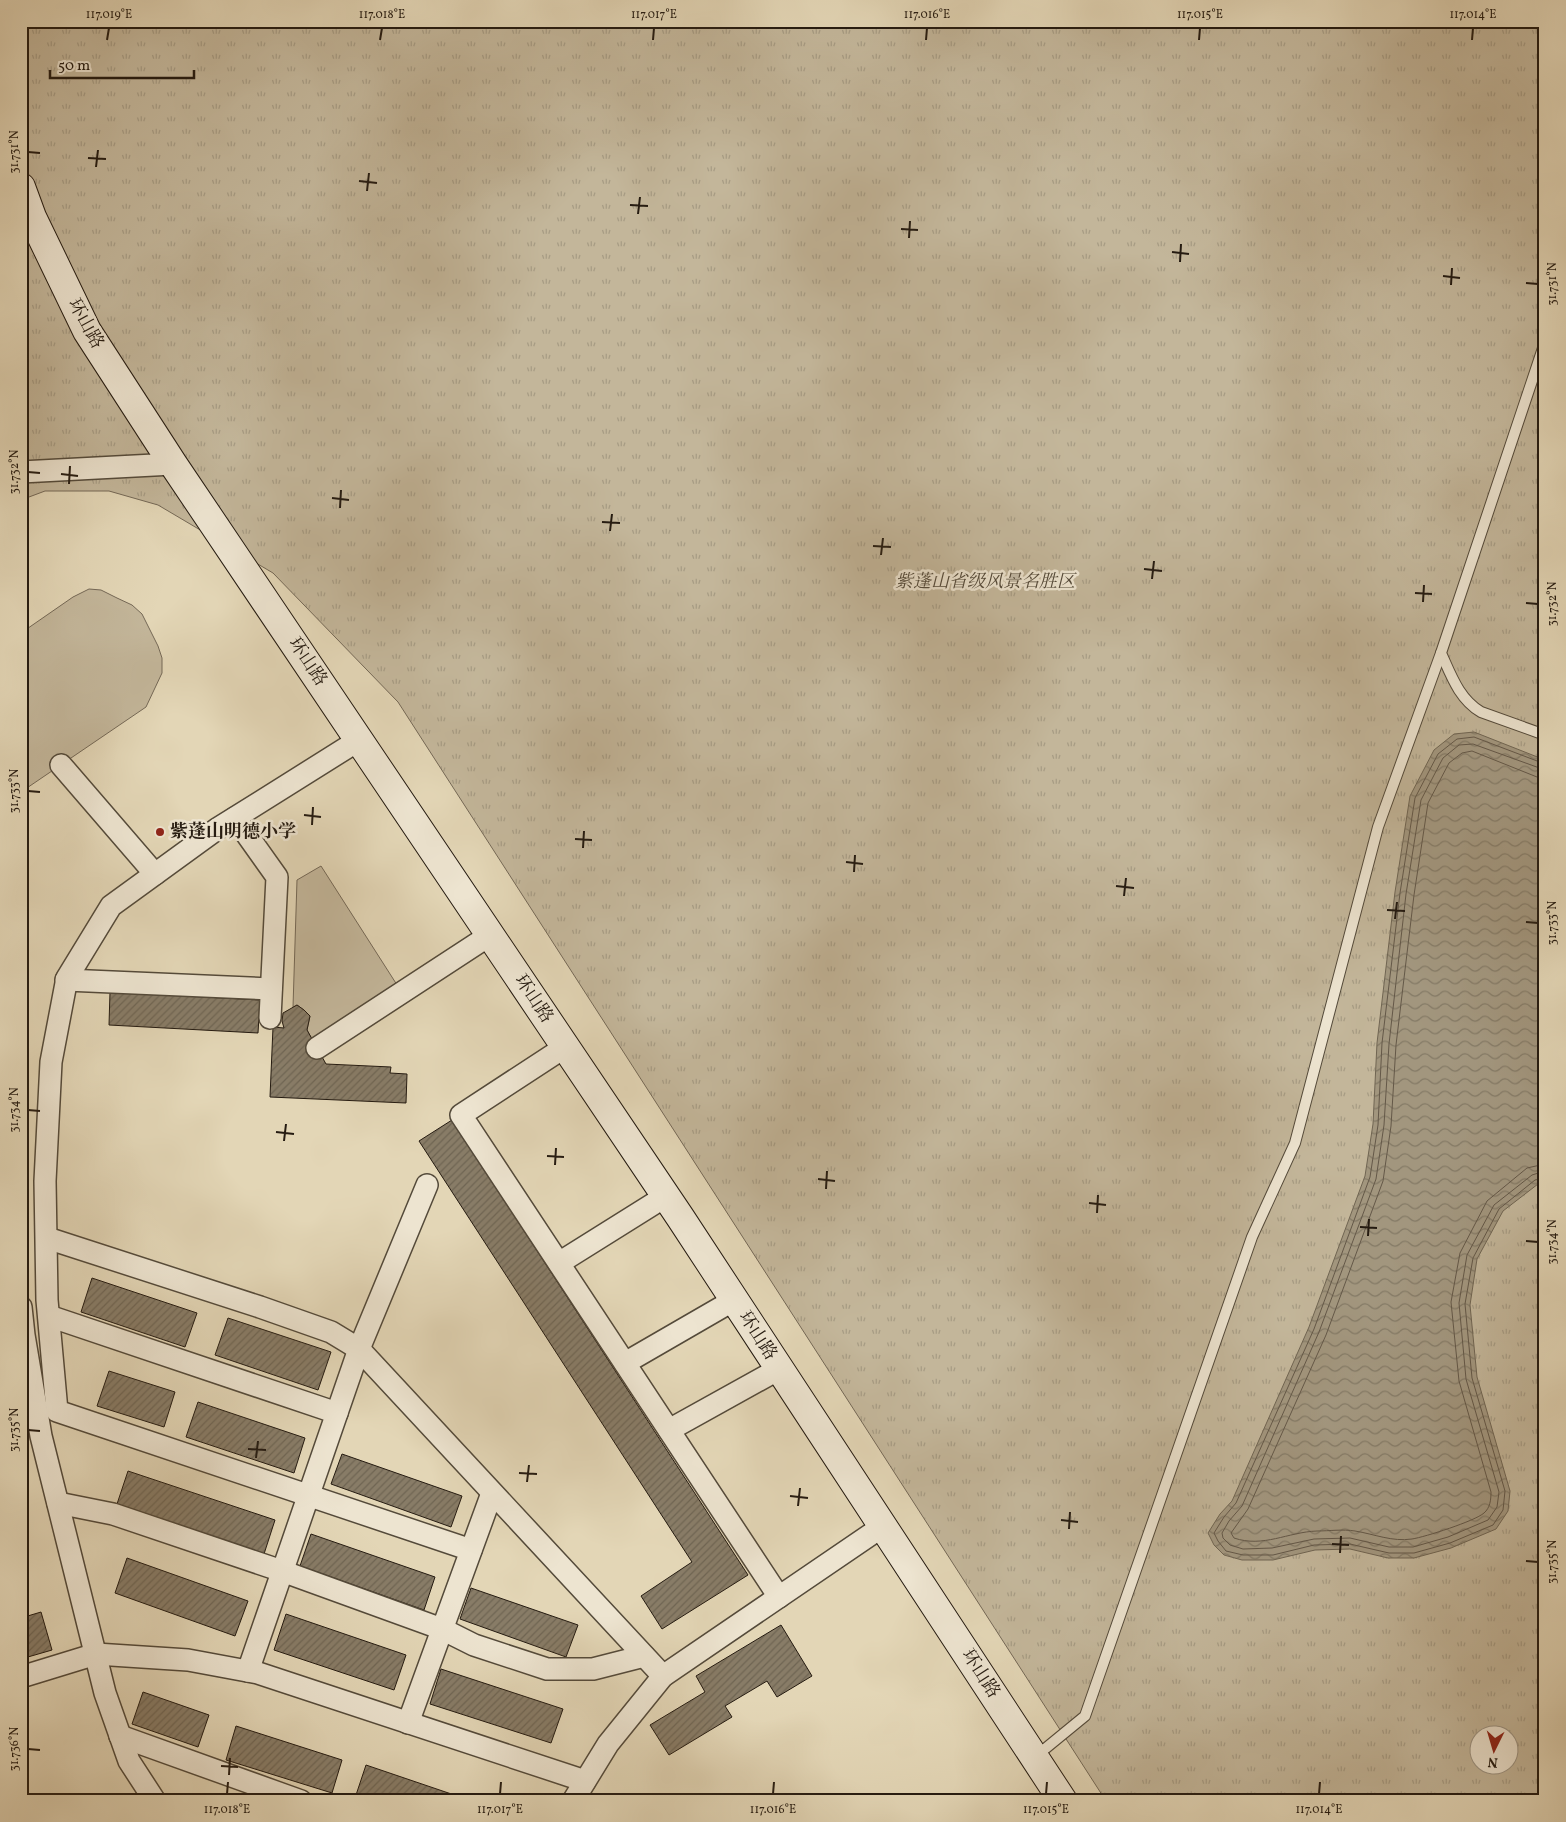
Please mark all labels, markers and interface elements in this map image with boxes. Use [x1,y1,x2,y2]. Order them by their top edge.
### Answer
text: 117.019°E [86,7,132,23]
text: 117.018°E [359,7,405,23]
text: 117.017°E [631,7,677,23]
text: 117.016°E [904,7,950,23]
text: 117.015°E [1177,7,1223,23]
text: 117.014°E [1449,7,1497,23]
scale bar [50,48,194,80]
text: 50 m [58,56,90,77]
text: 31.731°N [7,130,23,174]
text: 31.731°N [1545,262,1561,306]
street label: 环山路 [61,294,109,354]
text: 31.732°N [7,450,23,494]
park label: 紫蓬山省级风景名胜区 [895,570,1077,595]
text: 31.732°N [1545,582,1561,626]
street label: 环山路 [282,633,332,691]
text: 31.733°N [7,769,23,813]
place label: 紫蓬山明德小学 [170,820,296,845]
marker: 紫蓬山明德小学 [154,826,166,838]
text: 31.733°N [1545,901,1561,945]
street label: 环山路 [508,970,558,1028]
text: 31.734°N [7,1087,23,1133]
text: 31.734°N [1545,1219,1561,1265]
street label: 环山路 [732,1307,782,1365]
text: 31.735°N [7,1408,23,1452]
text: 31.735°N [1545,1540,1561,1584]
street label: 环山路 [955,1645,1005,1703]
north arrow [1468,1724,1518,1774]
text: 31.736°N [7,1727,23,1771]
text: N [1487,1752,1499,1771]
text: 117.018°E [204,1802,250,1818]
text: 117.017°E [477,1802,523,1818]
text: 117.016°E [750,1802,796,1818]
text: 117.015°E [1023,1802,1069,1818]
text: 117.014°E [1295,1802,1343,1818]

